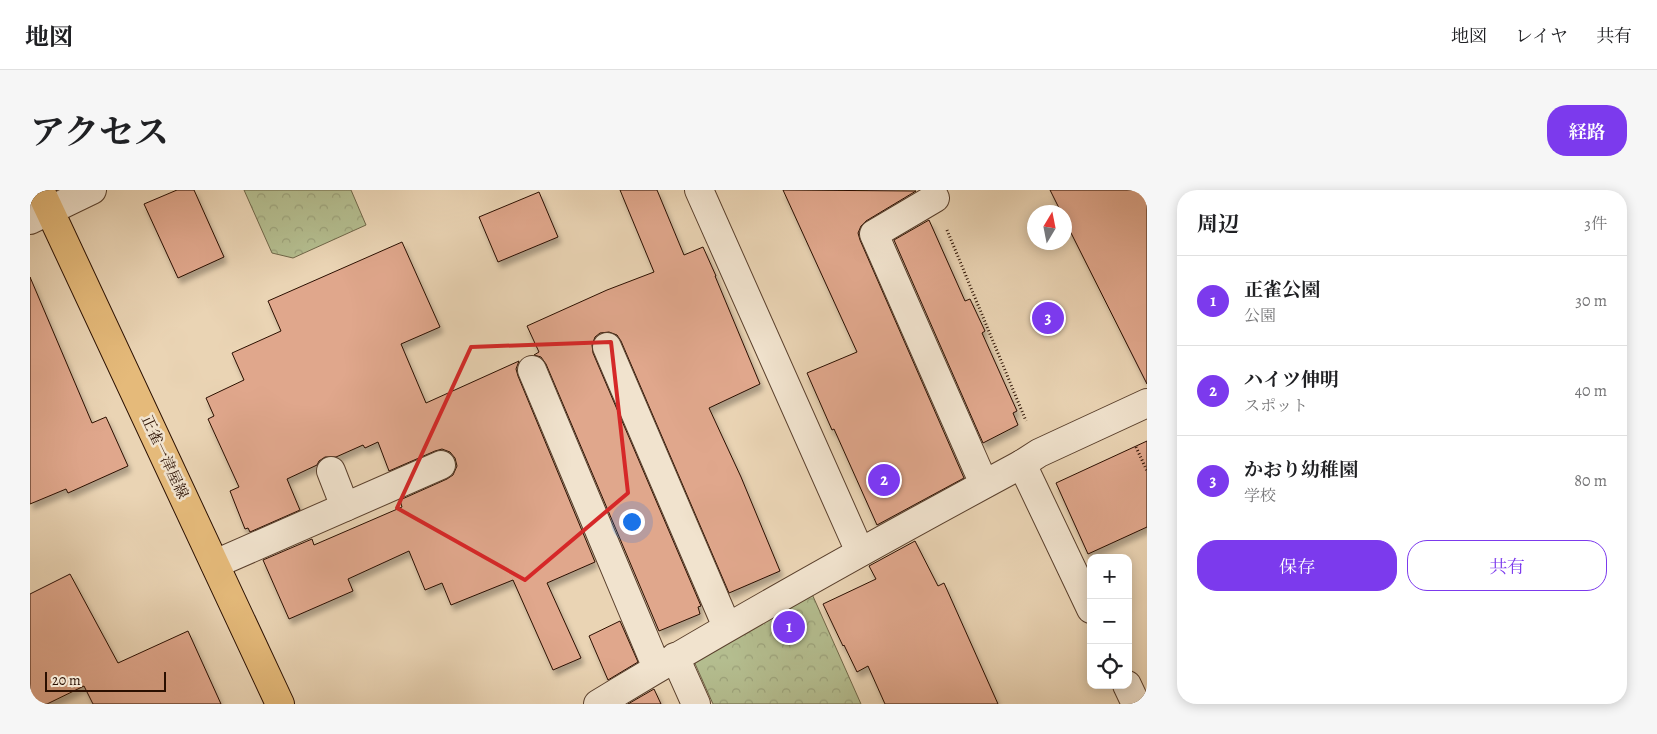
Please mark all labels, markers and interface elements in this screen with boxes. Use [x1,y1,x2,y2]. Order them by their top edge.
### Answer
text: 地図 [25,21,73,53]
text: 地図 [1451,24,1487,48]
text: レイヤ [1515,24,1568,48]
text: 共有 [1596,24,1632,48]
button: 経路 [1547,105,1627,156]
text: アクセス [30,108,169,156]
north arrow [1027,205,1072,250]
text: 周辺 [1197,210,1239,238]
text: 3件 [1584,213,1607,235]
text: 正雀公園 [1244,277,1320,303]
text: 1 [1210,290,1216,312]
text: 30 m [1575,290,1607,312]
pin: 3 [1032,299,1064,337]
text: 公園 [1244,305,1276,327]
text: ハイツ伸明 [1244,367,1339,393]
text: 2 [1209,380,1217,402]
text: 40 m [1575,380,1607,402]
text: スポット [1244,395,1308,417]
street label: 正雀一津屋線 [137,412,193,502]
text: かおり幼稚園 [1244,457,1358,483]
pin: 2 [868,461,900,499]
text: 3 [1210,470,1216,492]
text: 80 m [1574,470,1607,492]
text: 学校 [1244,485,1276,507]
your location [619,509,645,535]
button: 保存 [1197,540,1397,591]
button: 共有 [1407,540,1607,591]
map controls [1087,554,1132,689]
button: + [1087,554,1132,599]
button: − [1087,599,1132,644]
pin: 1 [773,608,805,646]
button: locate [1087,644,1132,689]
scale bar [45,669,166,692]
text: 20 m [52,671,81,690]

